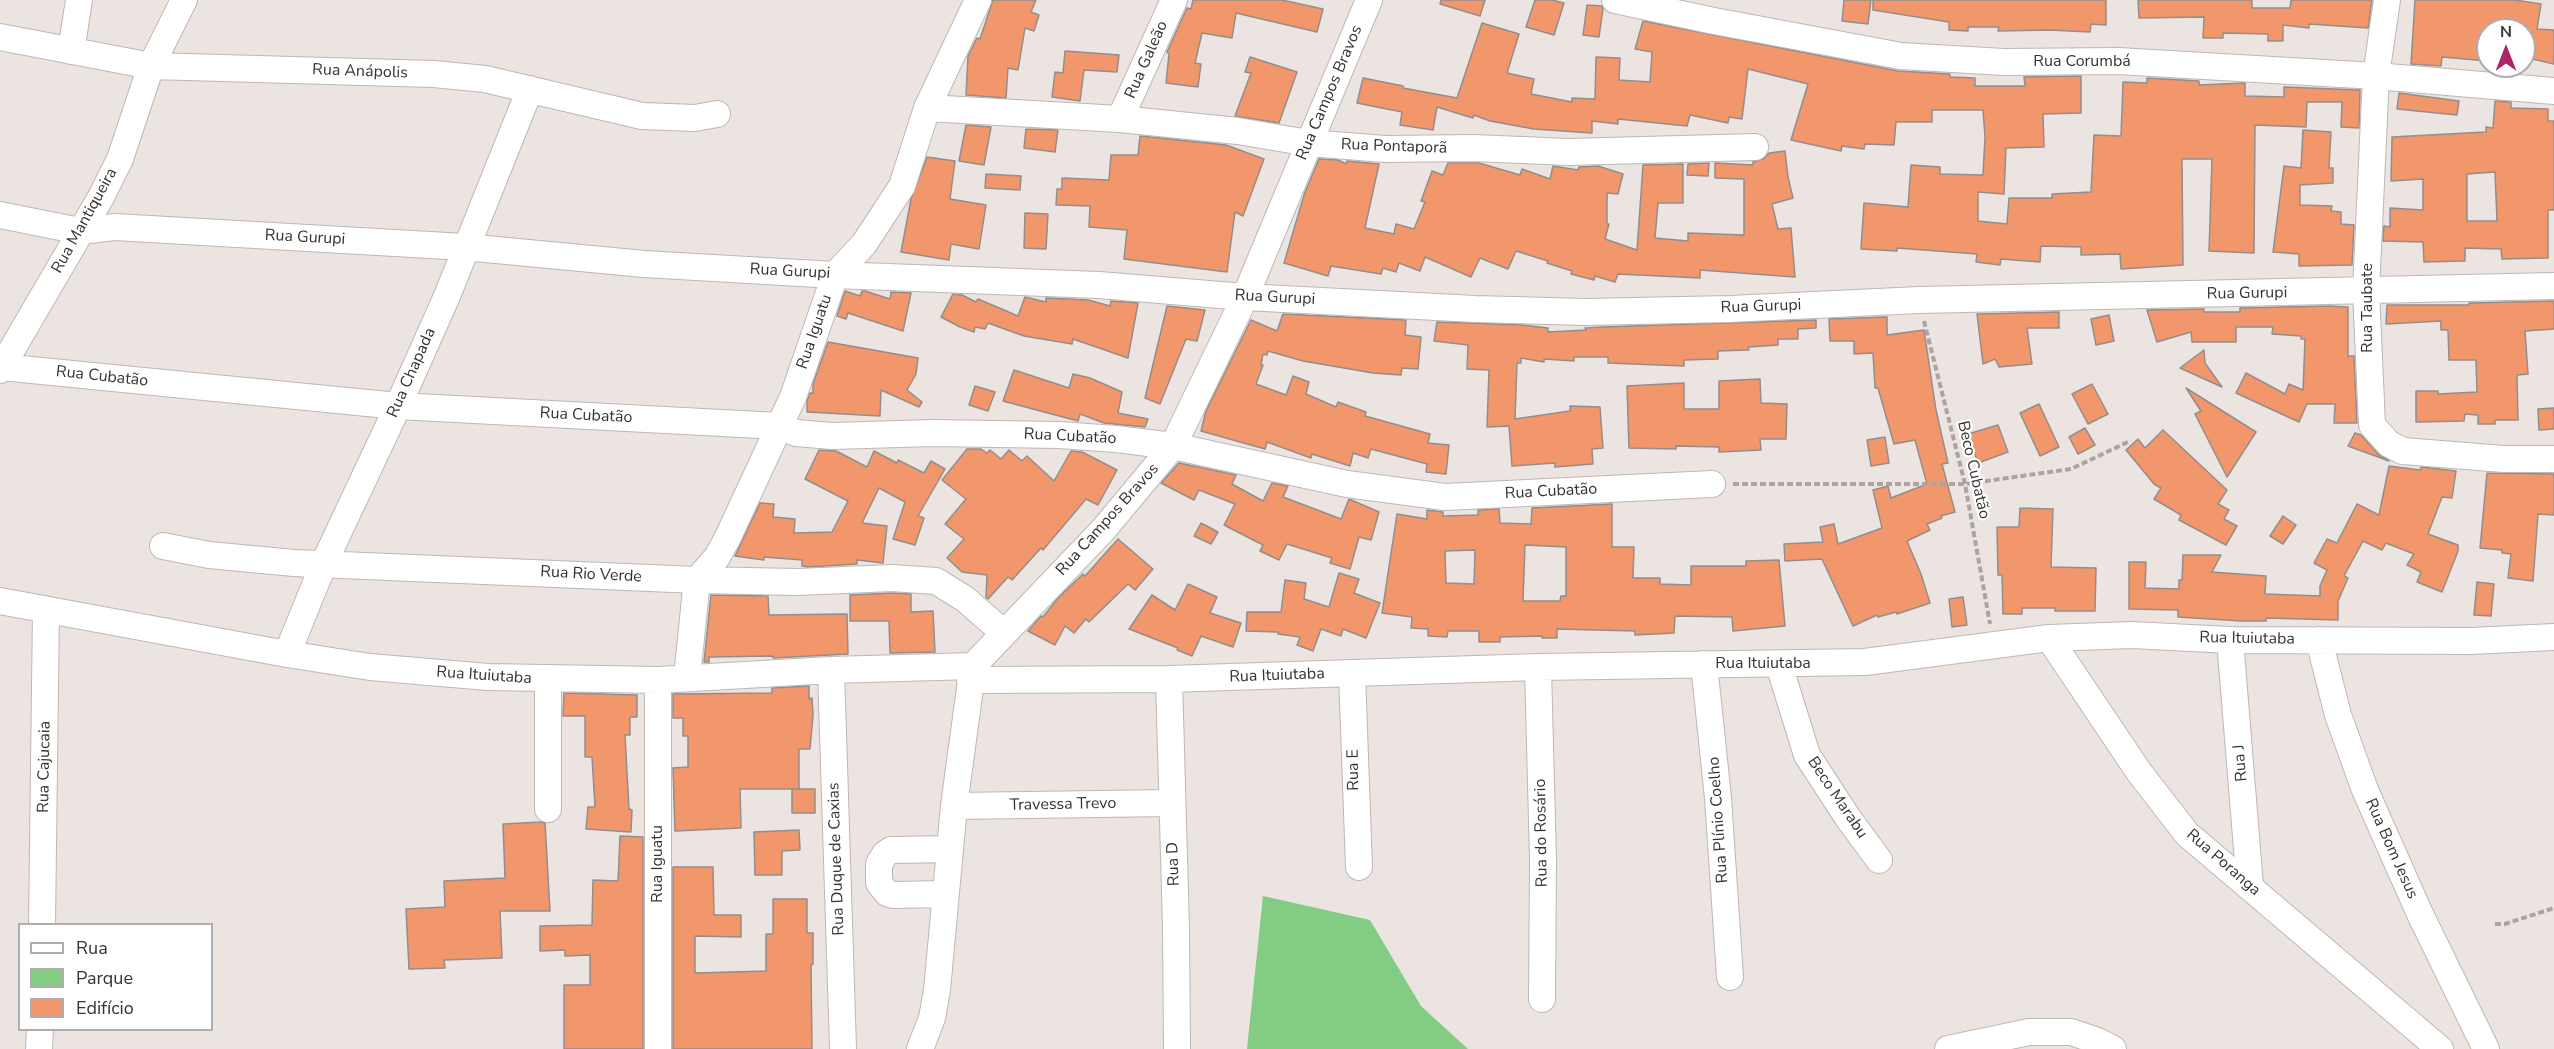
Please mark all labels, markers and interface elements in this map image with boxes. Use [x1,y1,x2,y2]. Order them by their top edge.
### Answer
street label: Rua Galeão [1121,18,1173,102]
north arrow [2476,18,2536,78]
text: N [2500,21,2512,43]
street label: Rua Campos Bravos [1293,23,1367,163]
street label: Rua Corumbá [2033,52,2131,72]
street label: Rua Anápolis [312,61,408,83]
street label: Rua Pontaporã [1340,136,1448,158]
street label: Rua Mantiqueira [48,165,122,277]
street label: Rua Gurupi [264,226,346,250]
street label: Rua Gurupi [749,260,831,284]
street label: Rua Taubate [2358,263,2378,353]
street label: Rua Gurupi [2207,284,2287,304]
street label: Rua Gurupi [1234,286,1316,310]
street label: Rua Iguatu [793,292,837,372]
street label: Rua Gurupi [1720,296,1802,318]
street label: Rua Chapada [384,325,440,421]
street label: Rua Cubatão [55,363,149,391]
street label: Rua Cubatão [539,404,633,428]
street label: Beco Cubatão [1952,419,1994,521]
street label: Rua Cubatão [1023,425,1117,449]
street label: Rua Campos Bravos [1052,460,1164,580]
street label: Rua Cubatão [1504,480,1598,504]
street label: Rua Rio Verde [540,563,642,587]
street label: Rua Ituiutaba [2199,629,2295,649]
street label: Rua Ituiutaba [1715,654,1811,674]
street label: Rua Ituiutaba [436,663,532,689]
street label: Rua Ituiutaba [1229,665,1325,687]
street label: Rua Cajucaia [35,721,55,813]
street label: Rua J [2230,744,2252,782]
street label: Rua E [1344,749,1364,791]
street label: Beco Marabu [1803,754,1871,842]
street label: Rua Plínio Coelho [1705,756,1733,884]
street label: Rua do Rosário [1531,779,1553,887]
street label: Rua Duque de Caxias [825,782,849,936]
street label: Travessa Trevo [1010,794,1116,816]
street label: Rua Bom Jesus [2360,796,2422,902]
street label: Rua Iguatu [648,825,668,903]
street label: Rua Poranga [2182,826,2264,900]
street label: Rua D [1164,842,1184,886]
legend [18,923,213,1031]
text: Rua [76,936,108,960]
text: Parque [76,966,133,990]
text: Edifício [76,996,134,1020]

